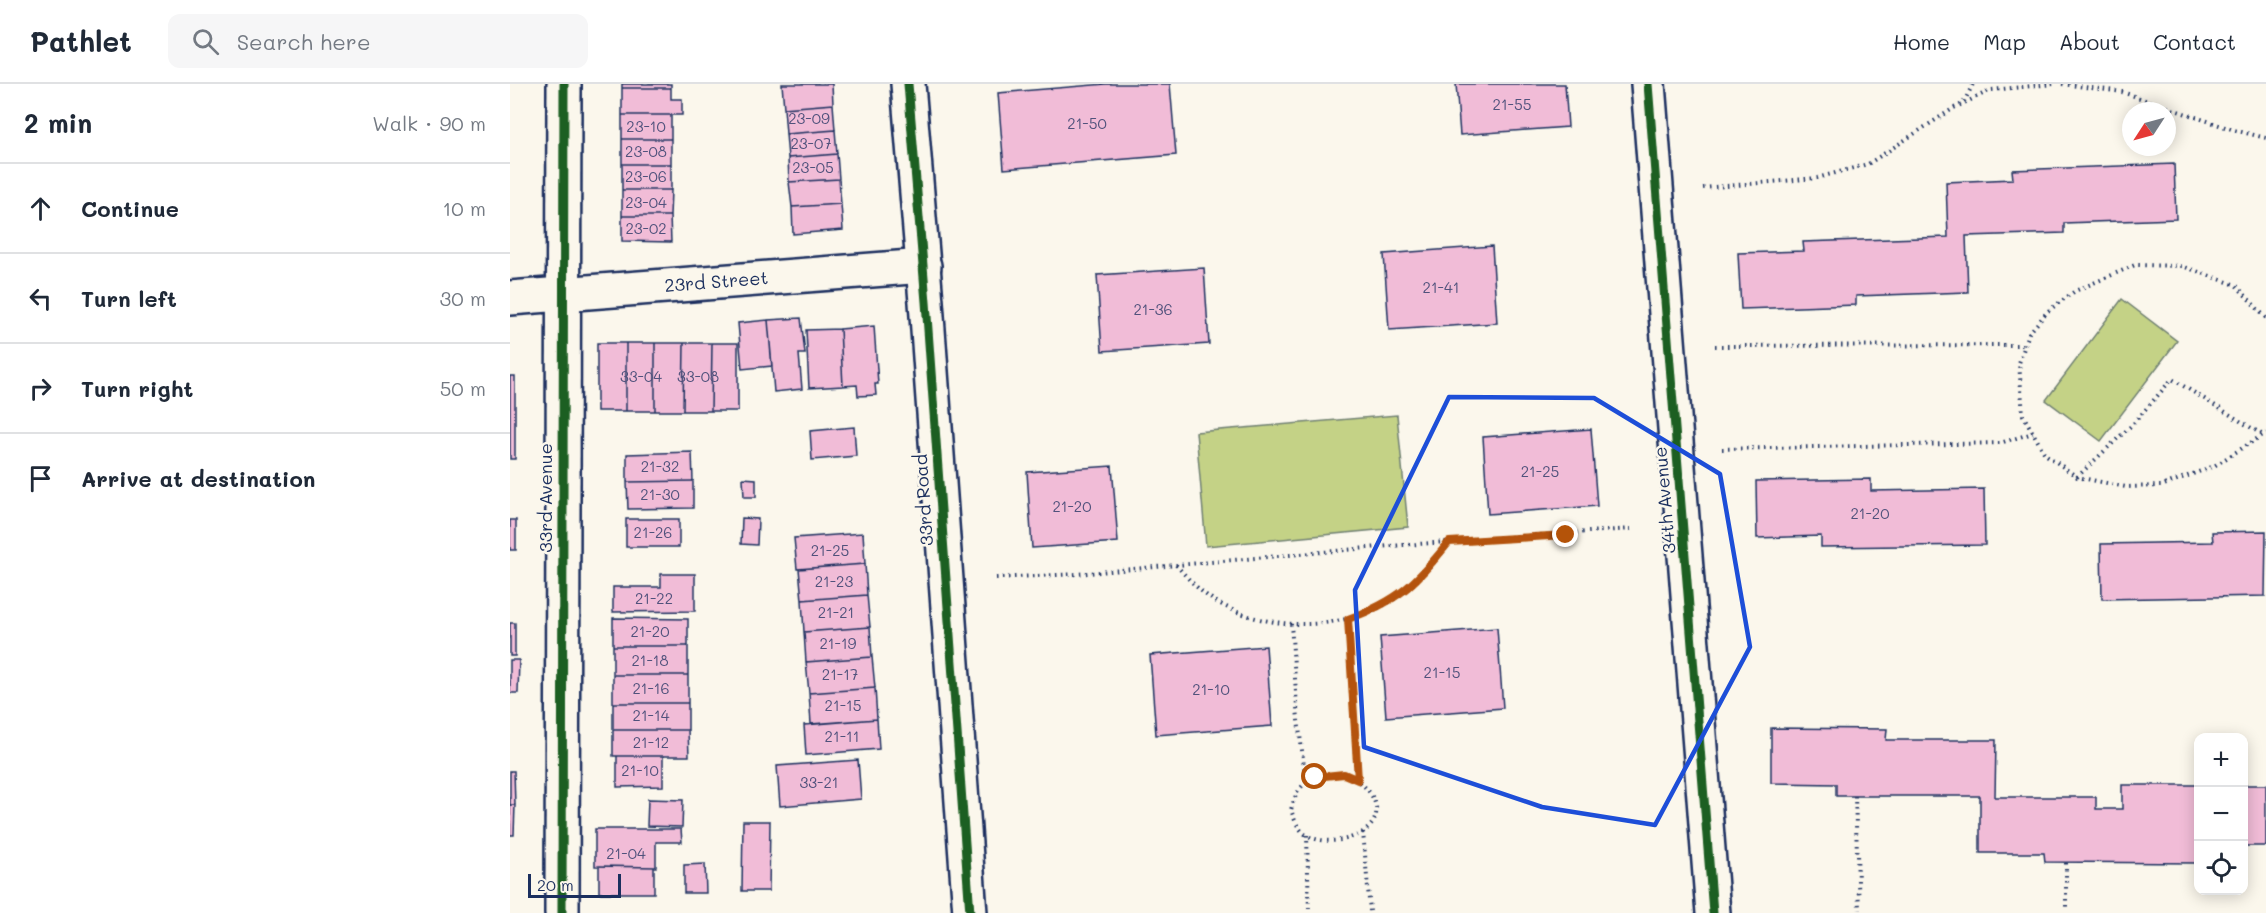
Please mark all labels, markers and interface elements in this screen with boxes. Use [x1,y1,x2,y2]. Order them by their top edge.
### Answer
search box [168,14,588,68]
text: Pathlet [30,23,132,59]
icon: search [189,25,222,58]
text: Search here [237,27,371,56]
text: Home [1893,28,1950,55]
text: Map [1983,28,2026,55]
text: About [2059,28,2120,55]
text: Contact [2153,28,2236,55]
house number: 21-55 [1493,94,1531,114]
north arrow [2122,102,2176,156]
text: 2 min [24,106,92,140]
house number: 23-09 [788,108,830,128]
text: Walk · 90 m [372,110,486,136]
house number: 21-50 [1067,113,1107,133]
house number: 23-10 [626,116,666,136]
house number: 23-07 [790,133,832,153]
house number: 23-08 [625,141,667,161]
house number: 23-05 [792,157,834,177]
house number: 23-06 [625,166,667,186]
icon: ahead [24,192,57,225]
house number: 23-04 [625,192,667,212]
text: Continue [81,194,179,223]
text: 10 m [442,195,486,221]
house number: 23-02 [625,218,667,238]
street label: 23rd Street [663,265,769,297]
house number: 21-41 [1423,277,1459,297]
icon: left [24,282,57,315]
text: Turn left [81,284,177,313]
text: 30 m [440,285,486,311]
house number: 21-36 [1133,299,1173,319]
house number: 33-04 [620,366,662,386]
house number: 33-08 [677,366,719,386]
icon: right [24,372,57,405]
text: Turn right [81,374,193,403]
text: 50 m [440,375,486,401]
street label: 33rd Avenue [533,443,557,553]
street label: 34th Avenue [1647,446,1681,555]
street label: 33rd Road [908,453,938,547]
house number: 21-32 [641,456,679,476]
house number: 21-25 [1521,461,1559,481]
icon: arrive [24,462,57,495]
text: Arrive at destination [81,464,316,493]
house number: 21-30 [640,484,680,504]
house number: 21-20 [1052,496,1092,516]
house number: 21-20 [1850,503,1890,523]
route end [1552,521,1578,547]
house number: 21-26 [634,522,672,542]
house number: 21-25 [811,540,849,560]
house number: 21-23 [815,571,853,591]
house number: 21-22 [635,588,673,608]
house number: 21-21 [818,602,854,622]
house number: 21-20 [630,621,670,641]
house number: 21-19 [820,633,857,653]
house number: 21-18 [631,650,669,670]
house number: 21-15 [1424,662,1460,682]
house number: 21-17 [822,664,858,684]
house number: 21-16 [632,678,670,698]
house number: 21-10 [1192,679,1230,699]
house number: 21-15 [825,695,861,715]
house number: 21-14 [633,705,670,725]
house number: 21-11 [825,726,859,746]
house number: 21-12 [633,732,669,752]
map controls [2194,733,2248,895]
button: + [2194,733,2248,787]
house number: 21-10 [621,760,659,780]
route start [1301,763,1327,789]
house number: 33-21 [800,772,838,792]
button: − [2194,787,2248,841]
button: locate [2194,841,2248,895]
house number: 21-04 [606,843,646,863]
scale bar [528,871,621,898]
text: 20 m [537,874,574,895]

